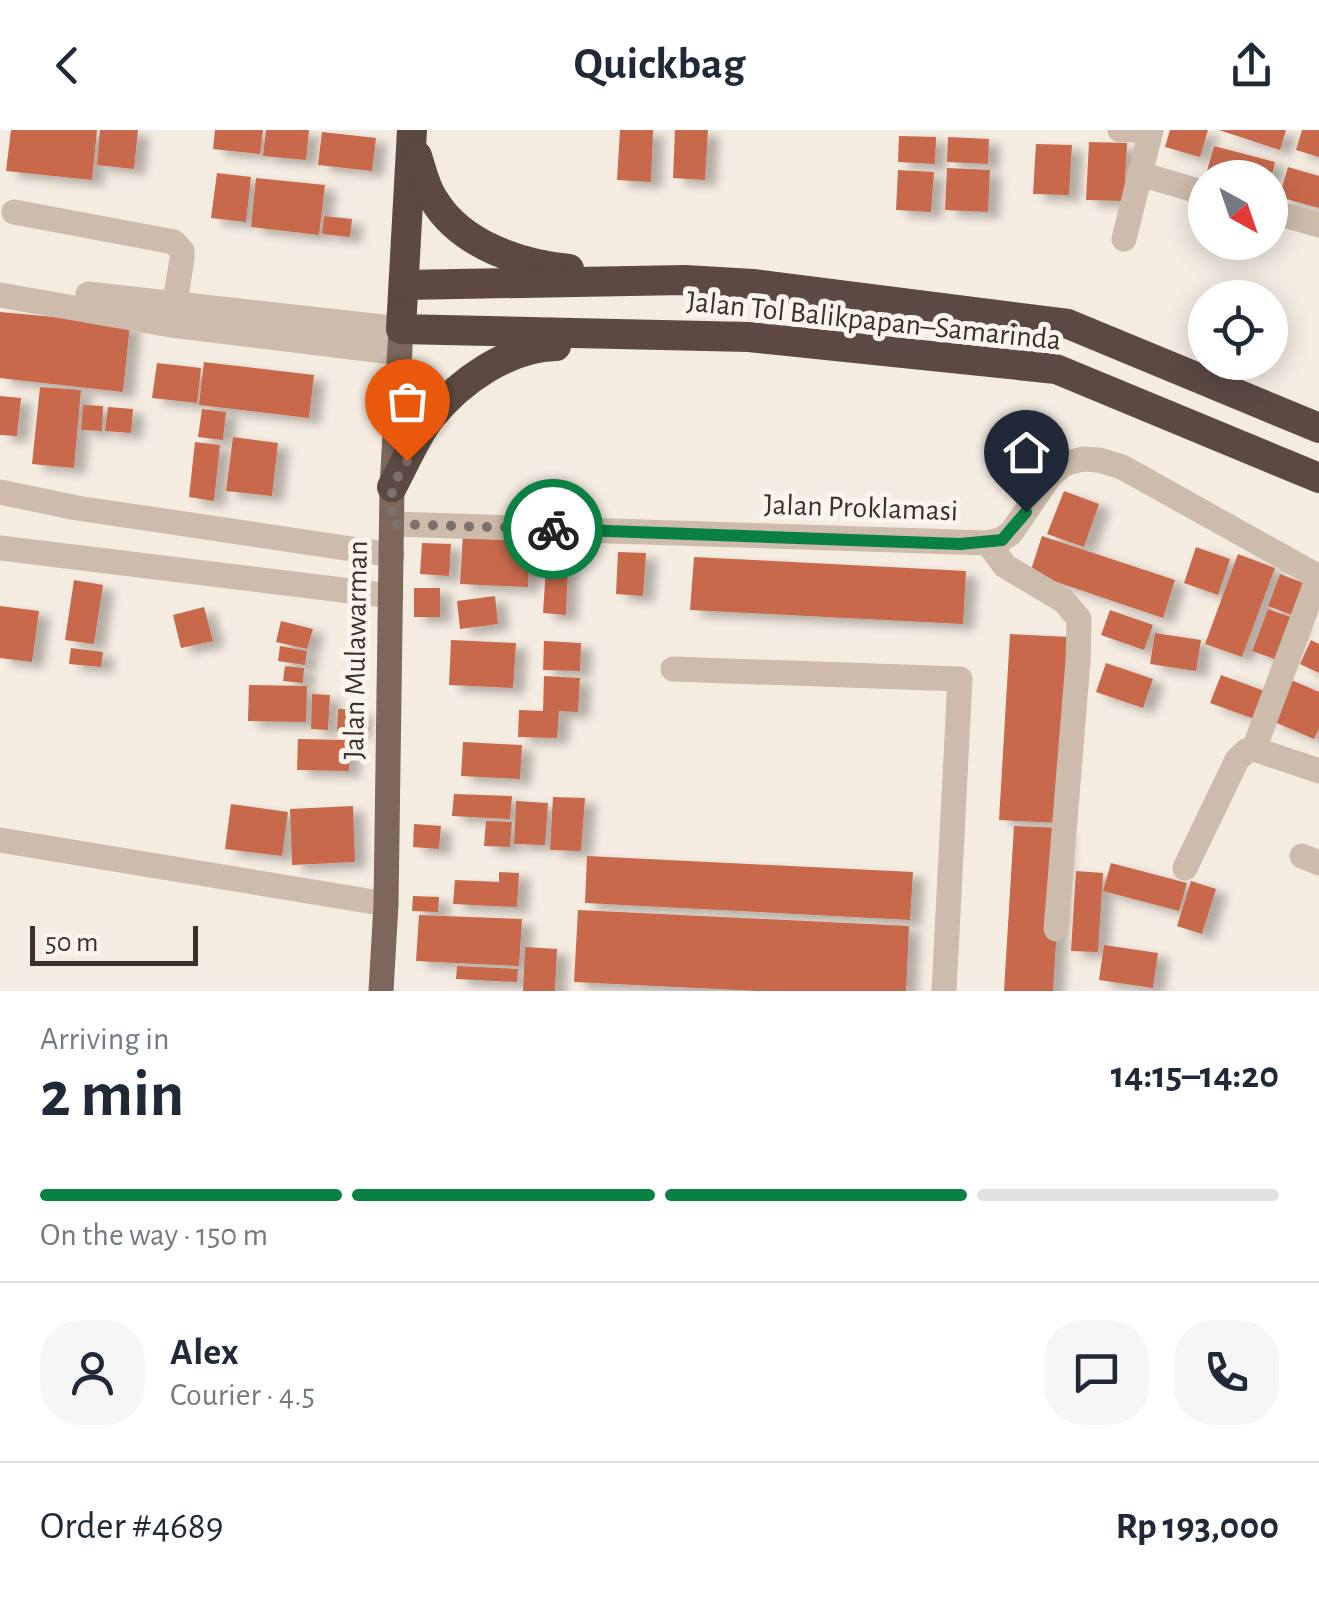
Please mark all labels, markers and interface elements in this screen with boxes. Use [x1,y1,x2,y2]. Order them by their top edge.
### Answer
icon: back [40,38,95,93]
icon: share [1224,38,1279,93]
text: Quickbag [574,42,745,87]
north arrow [1188,160,1288,260]
map controls [1188,160,1288,380]
button: locate [1188,280,1288,380]
street label: Jalan Tol Balikpapan–Samarinda [685,286,1063,356]
pin [365,359,450,462]
icon: bag [380,374,435,429]
pin [984,410,1069,513]
icon: home [999,425,1054,480]
courier [503,479,603,579]
street label: Jalan Proklamasi [763,490,959,526]
icon: bike [526,502,581,557]
street label: Jalan Mulawarman [339,540,373,760]
scale bar [30,921,198,966]
text: 50 m [45,929,99,957]
text: Arriving in [40,1023,169,1055]
text: 14:15–14:20 [1111,1057,1279,1095]
text: 2 min [40,1063,184,1128]
text: On the way · 150 m [40,1219,268,1251]
button: person [40,1320,145,1425]
button: chat [1044,1320,1149,1425]
button: phone [1174,1320,1279,1425]
text: Alex [170,1334,239,1372]
text: Courier · 4.5 [170,1379,315,1411]
text: Order #4689 [40,1508,224,1546]
text: Rp 193,000 [1115,1508,1279,1546]

